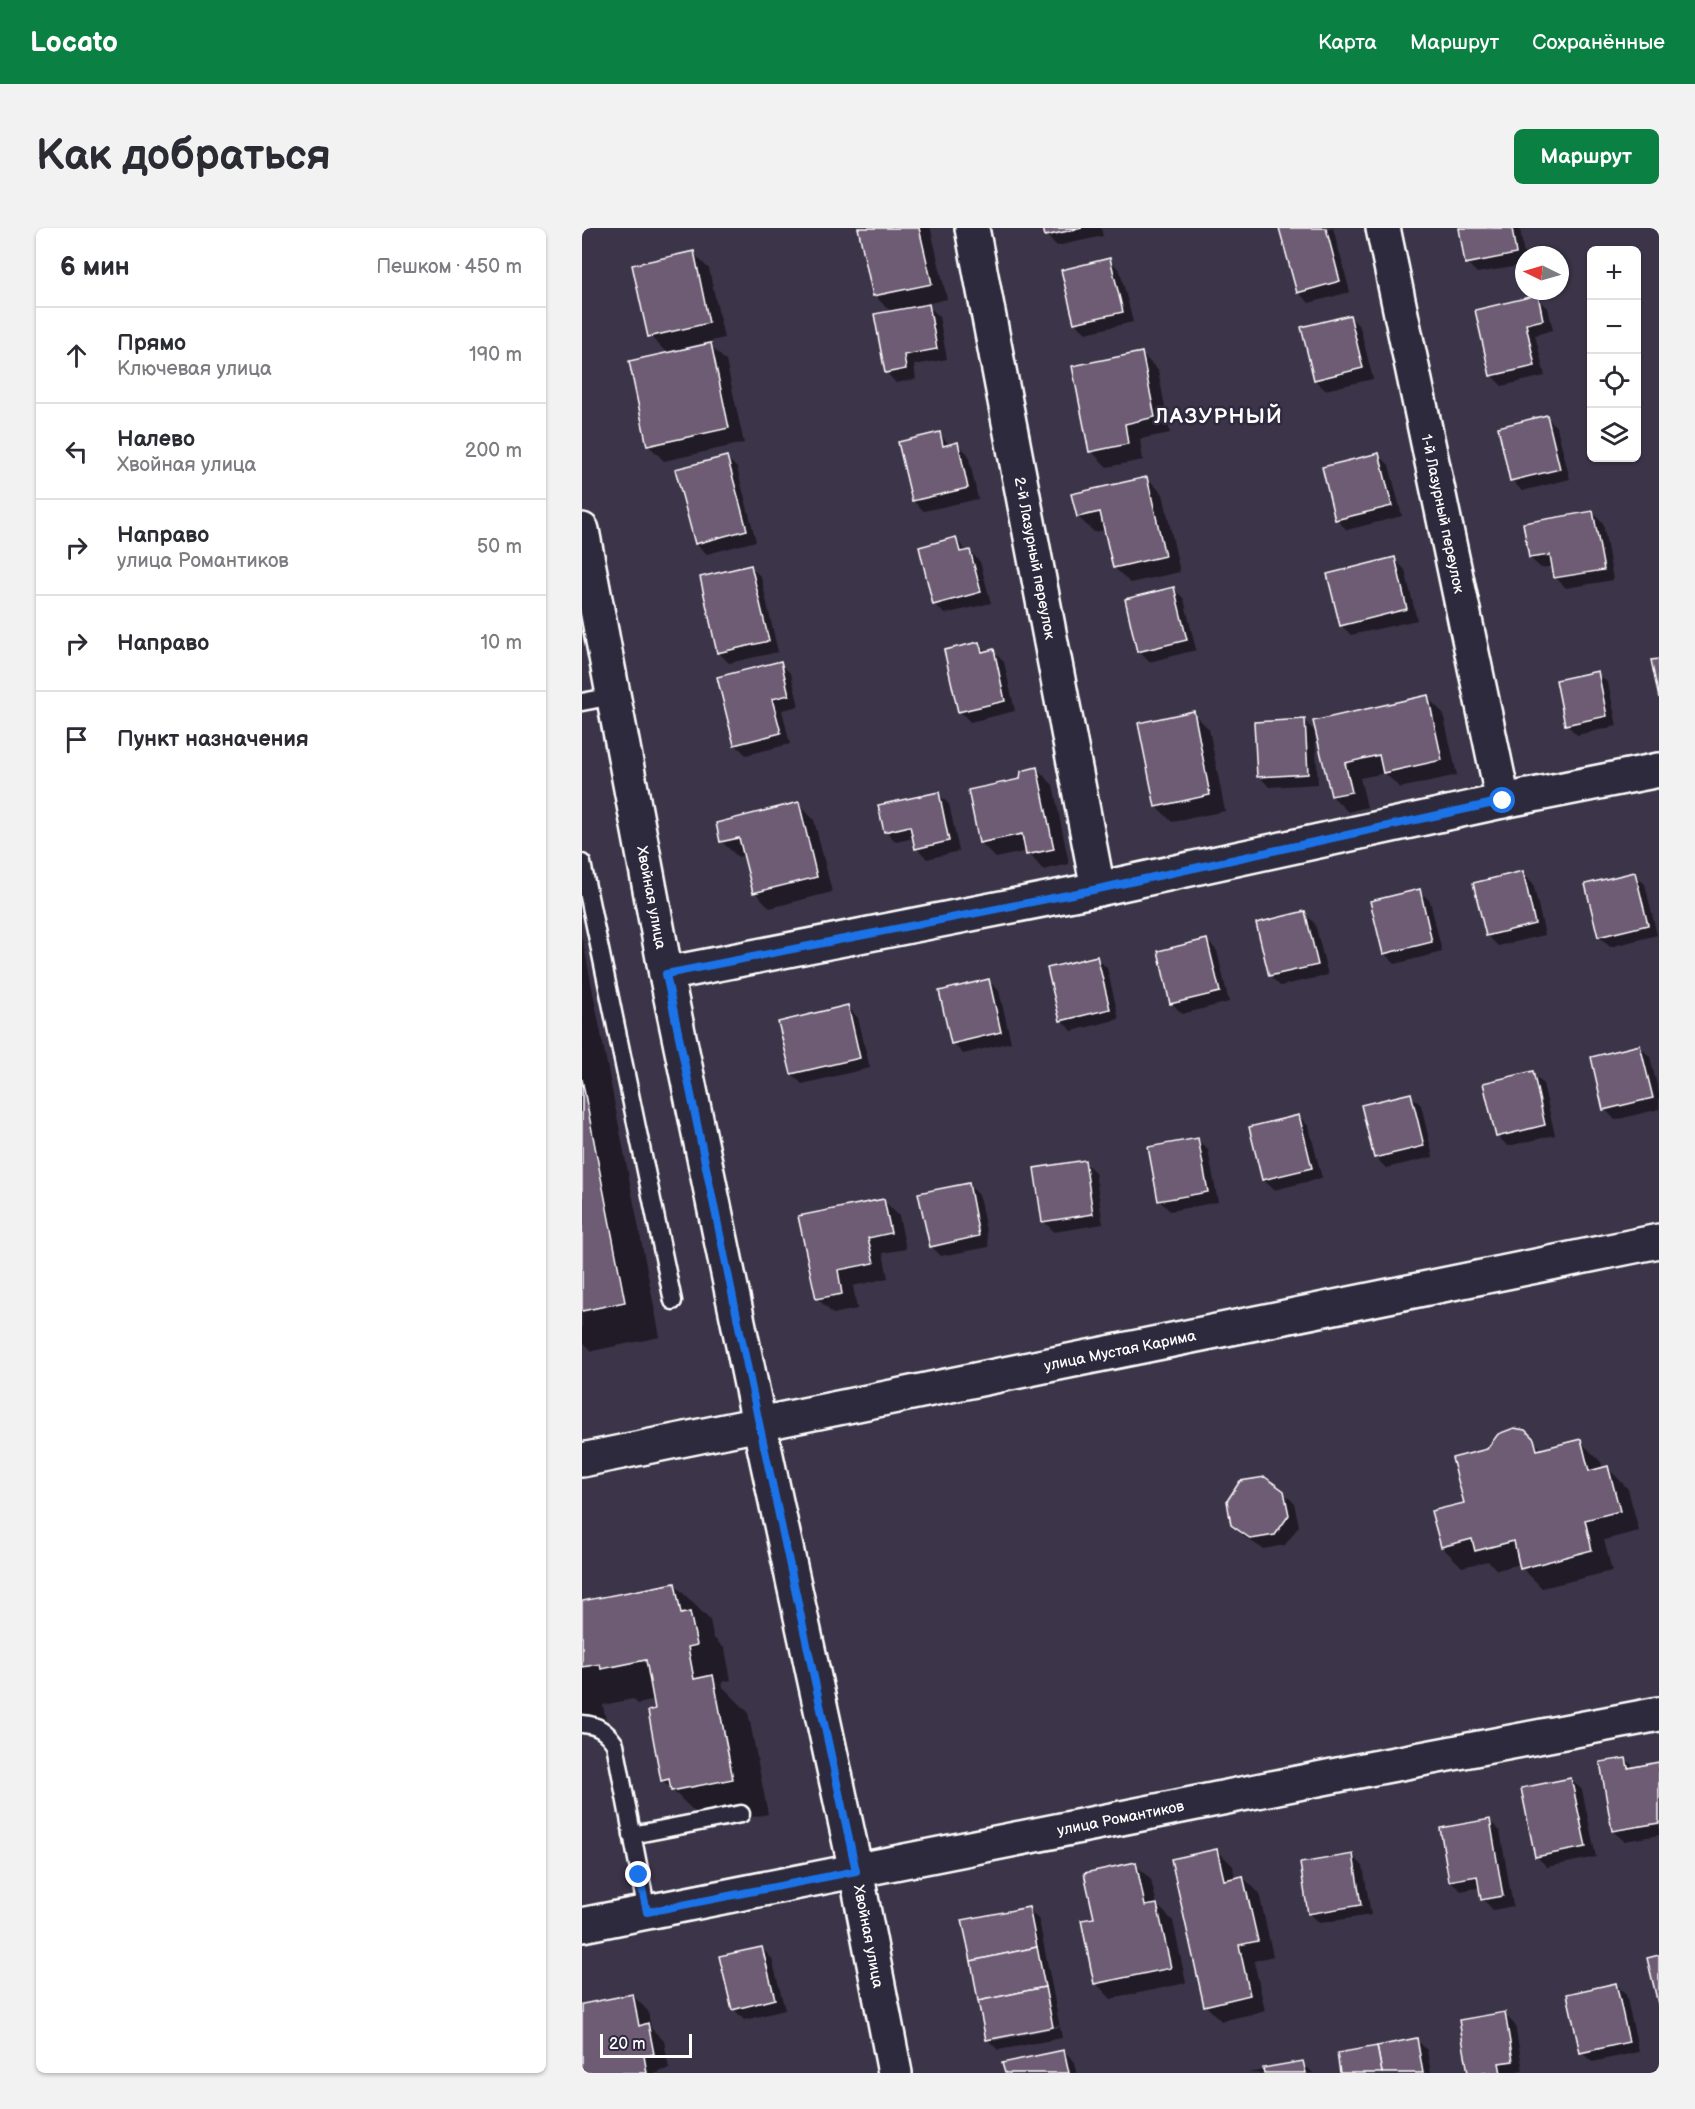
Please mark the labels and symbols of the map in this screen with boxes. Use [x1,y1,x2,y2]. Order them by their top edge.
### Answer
north arrow [1515,246,1569,300]
district label: ЛАЗУРНЫЙ [1154,403,1283,429]
street label: 1-й Лазурный переулок [1416,433,1468,595]
street label: 2-й Лазурный переулок [1010,475,1059,641]
route start [1489,787,1515,813]
street label: Хвойная улица [632,844,670,951]
street label: улица Мустая Карима [1042,1326,1198,1376]
street label: улица Романтиков [1055,1797,1186,1841]
route end [625,1861,651,1887]
street label: Хвойная улица [849,1883,887,1990]
scale bar [600,2031,692,2058]

